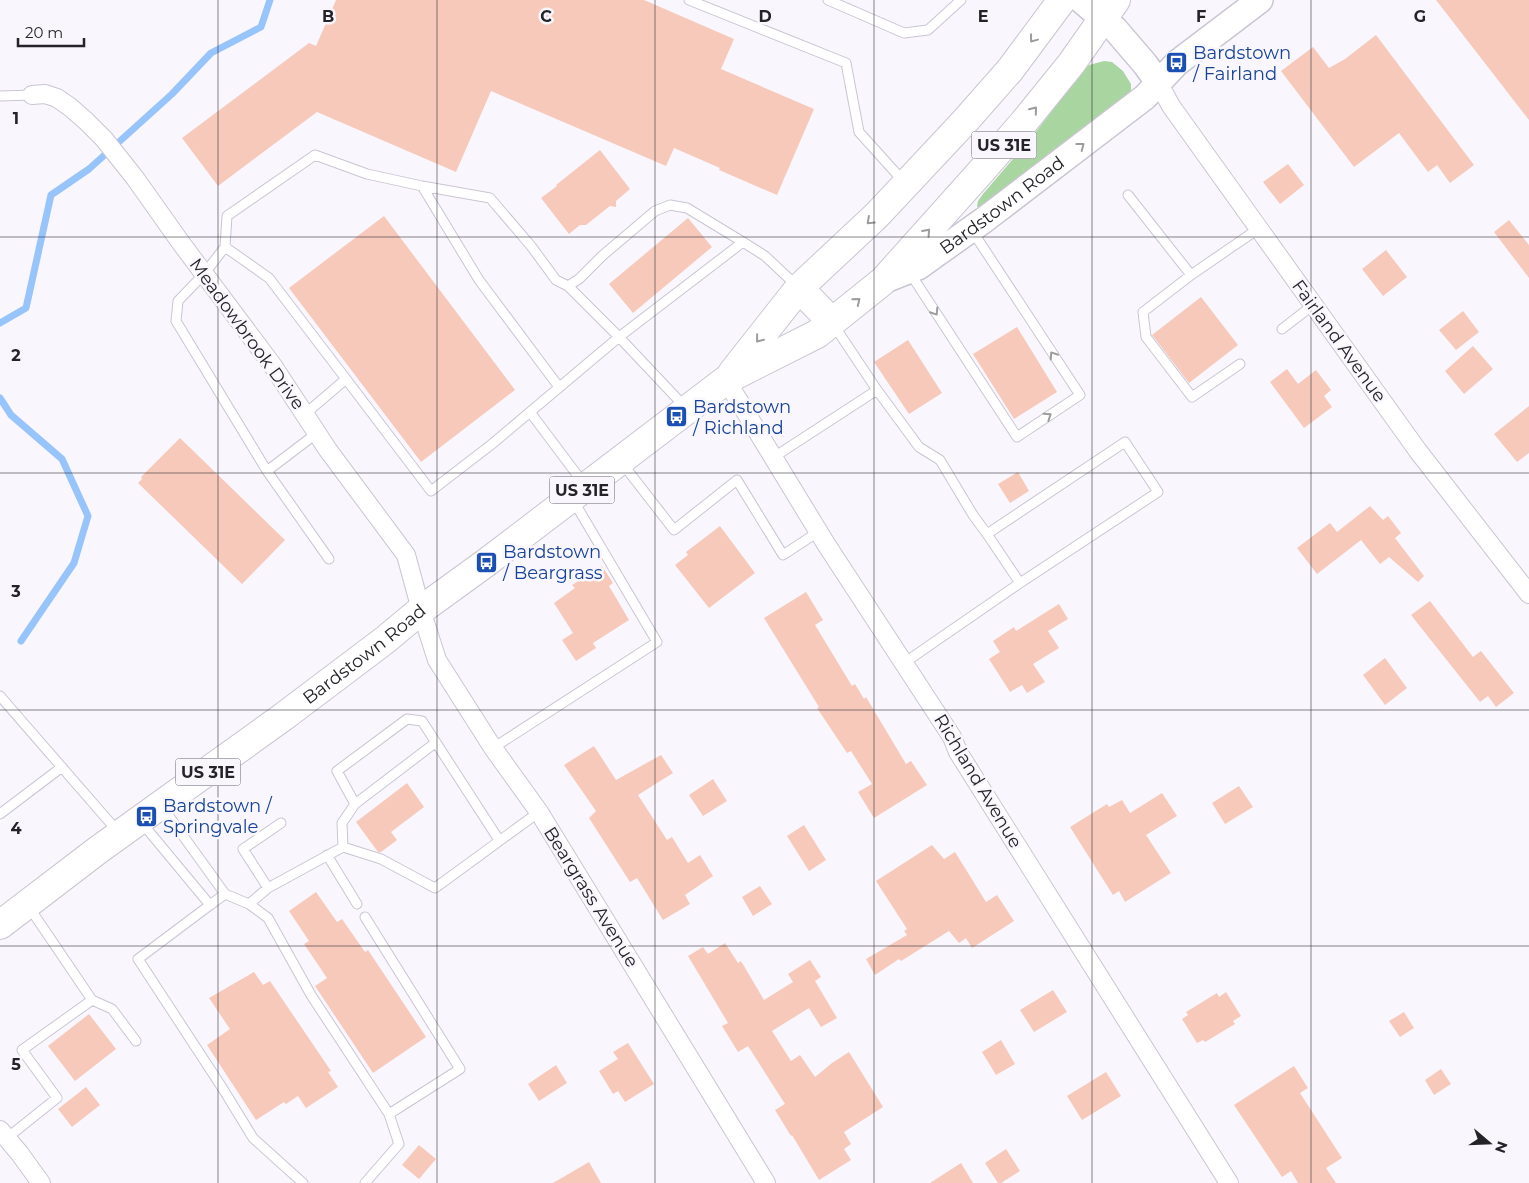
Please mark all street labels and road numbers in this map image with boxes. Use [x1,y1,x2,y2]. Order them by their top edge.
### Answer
road number: US 31E [972,132,1036,158]
street label: Bardstown Road [935,152,1069,259]
street label: Meadowbrook Drive [185,254,309,414]
street label: Fairland Avenue [1287,275,1391,407]
road number: US 31E [550,476,614,504]
street label: Bardstown Road [299,600,430,709]
street label: Richland Avenue [929,710,1027,852]
road number: US 31E [176,759,240,786]
street label: Beargrass Avenue [539,823,643,971]

